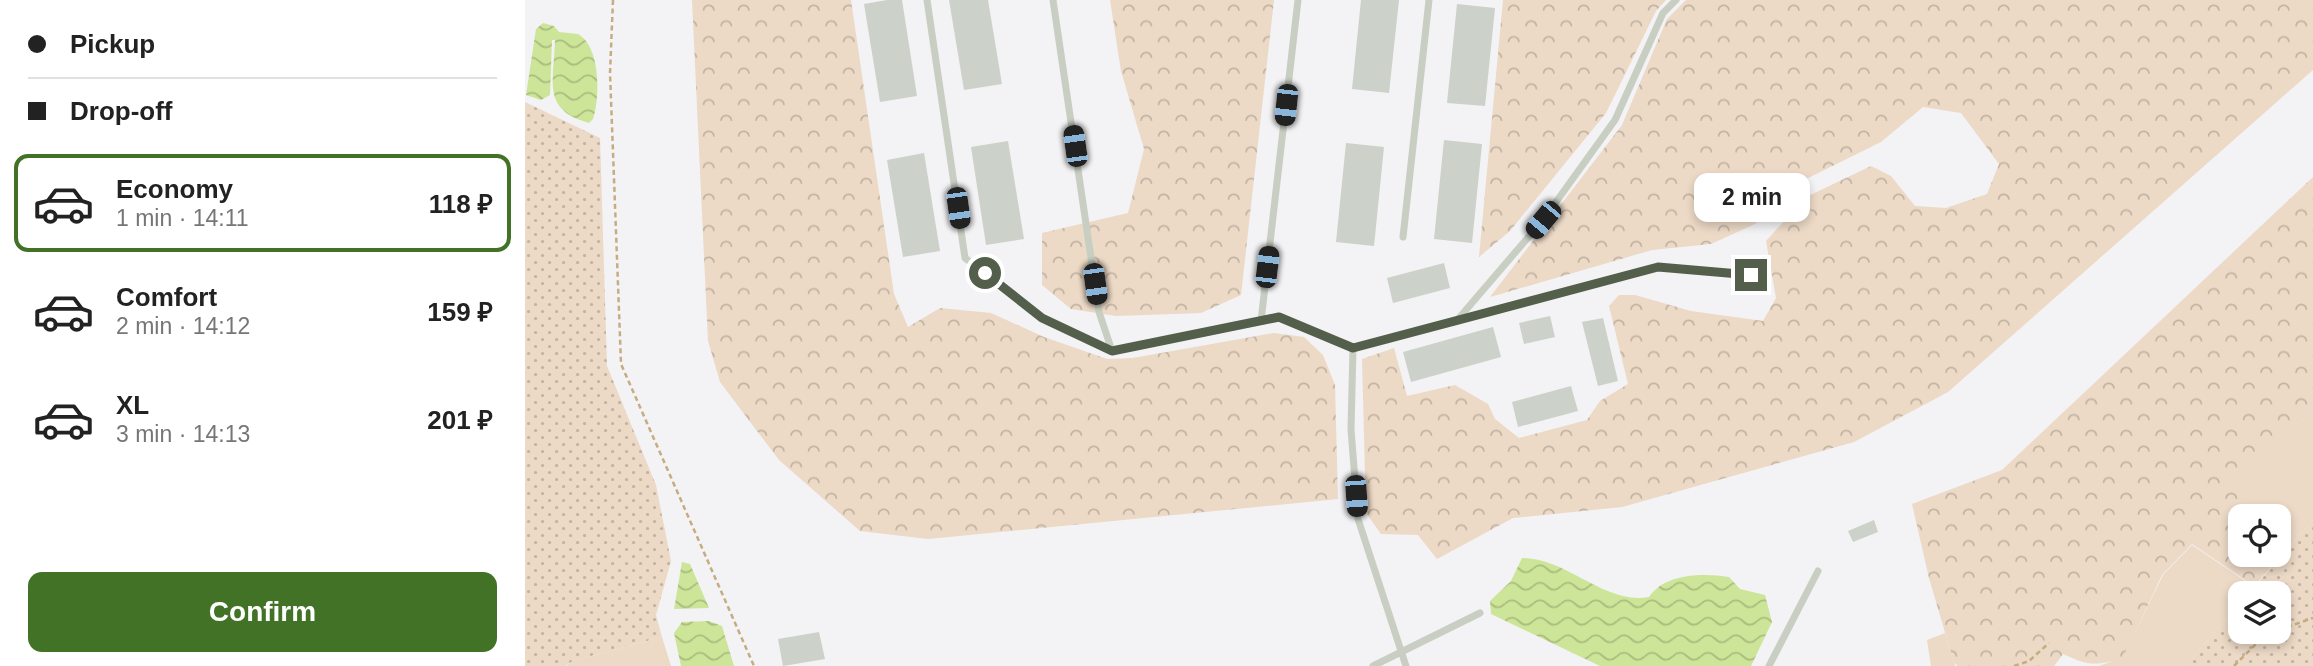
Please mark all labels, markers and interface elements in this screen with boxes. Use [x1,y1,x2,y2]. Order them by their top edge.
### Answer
text: Pickup [70,29,155,59]
car [1274,83,1299,127]
text: Drop-off [70,96,173,126]
car [1062,124,1089,168]
icon: car [32,172,95,235]
text: Economy [116,174,233,204]
callout: 2 min [1693,174,1809,222]
text: 2 min [1722,184,1782,210]
car [945,186,972,230]
text: 118 ₽ [429,189,493,219]
car [1522,197,1565,243]
text: 1 min · 14:11 [116,205,249,231]
car [1255,245,1280,289]
route start [969,257,1001,289]
route end [1735,259,1767,291]
car [1082,262,1109,306]
icon: car [32,280,95,343]
text: Comfort [116,282,217,312]
text: 159 ₽ [427,297,493,327]
text: 2 min · 14:12 [116,313,250,339]
icon: car [32,388,95,451]
text: XL [116,390,149,420]
text: 201 ₽ [427,405,493,435]
text: 3 min · 14:13 [116,421,250,447]
car [1345,474,1368,518]
map controls [2228,504,2291,644]
button: locate [2228,504,2291,567]
button: Confirm [28,572,497,652]
button: layers [2228,581,2291,644]

